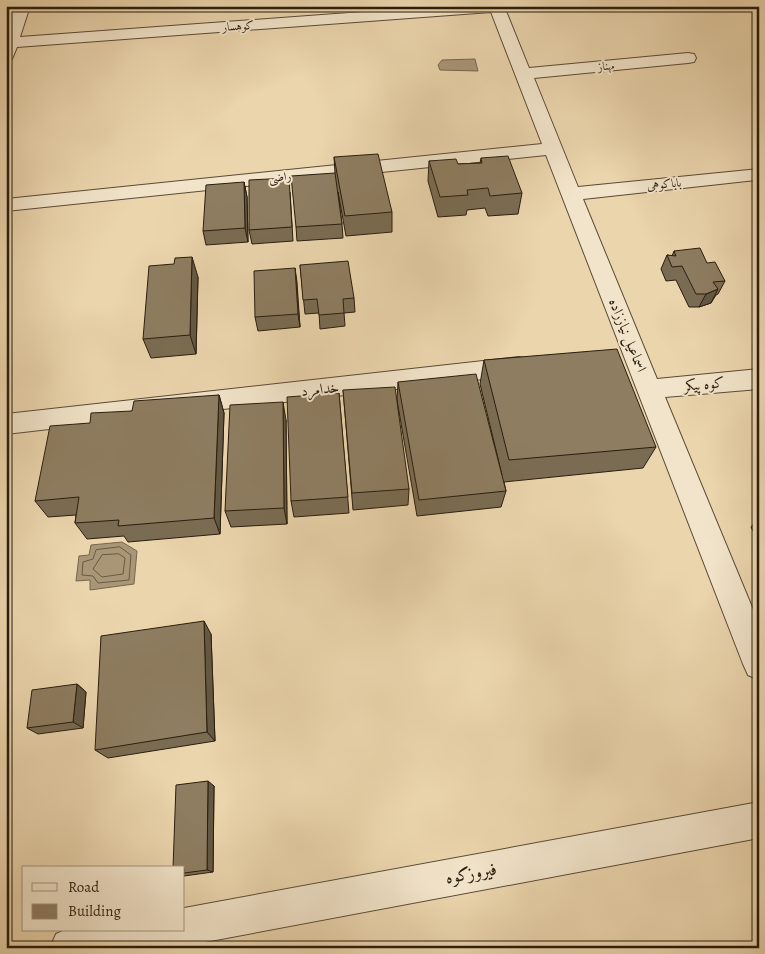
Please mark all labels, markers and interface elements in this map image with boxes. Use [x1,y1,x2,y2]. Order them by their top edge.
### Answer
street label: کوهسار [221,17,255,35]
street label: مهناز [596,57,615,75]
street label: راضی [268,168,292,187]
street label: باباکوهی [646,174,682,194]
street label: اسماعیل نیاززاده [603,295,652,375]
street label: کوه پیکر [681,372,725,397]
street label: خدامرد [300,377,340,402]
street label: فیروزکوه [443,857,499,889]
legend [22,866,185,932]
text: Road [68,877,100,897]
text: Building [68,901,121,921]

